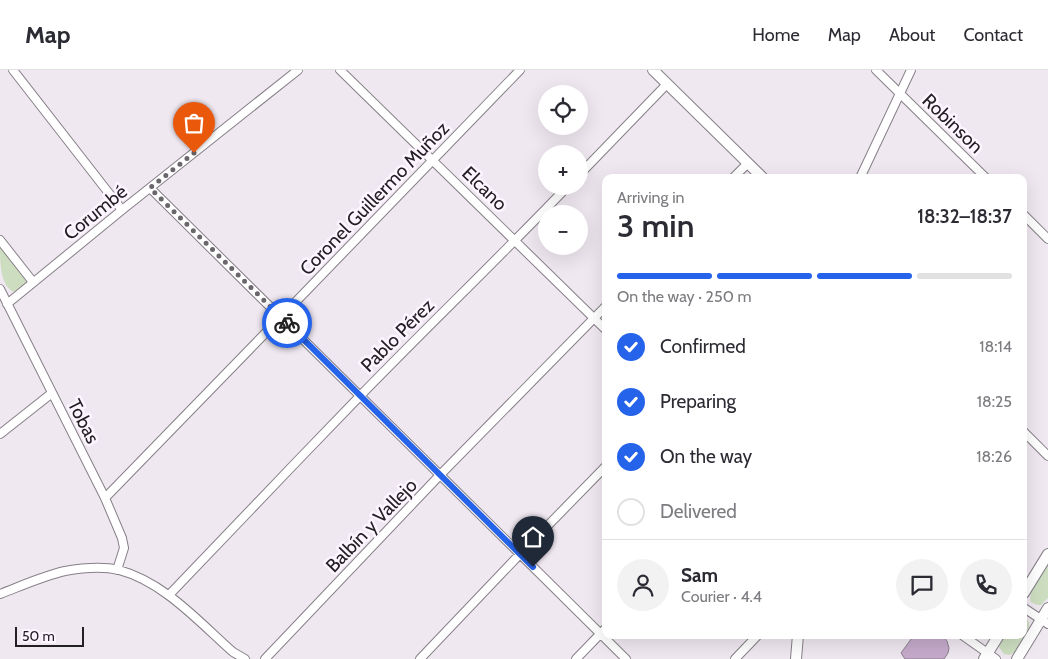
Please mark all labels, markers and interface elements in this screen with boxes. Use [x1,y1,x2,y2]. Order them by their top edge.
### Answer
text: Map [25,20,71,49]
text: Home [752,24,800,46]
text: Map [828,24,861,46]
text: About [889,24,935,46]
text: Contact [963,24,1023,46]
map controls [538,85,588,255]
button: locate [538,85,588,135]
street label: Robinson [917,89,988,158]
pin [173,102,215,153]
icon: bag [180,109,208,137]
street label: Coronel Guillermo Muñoz [295,117,454,280]
button: + [538,145,588,195]
street label: Elcano [457,161,512,215]
street label: Corumbé [59,180,132,245]
text: Arriving in [617,188,684,207]
button: − [538,205,588,255]
text: 18:32–18:37 [917,205,1012,228]
text: 3 min [617,206,694,245]
text: On the way · 250 m [617,287,751,306]
street label: Pablo Pérez [356,294,439,377]
courier [262,298,312,348]
icon: bike [273,309,301,337]
icon: check [617,333,645,361]
text: Confirmed [660,335,746,358]
text: 18:14 [979,337,1012,356]
icon: check [617,388,645,416]
text: Preparing [660,390,736,413]
text: 18:25 [977,392,1012,411]
street label: Tobas [63,395,104,447]
icon: check [617,443,645,471]
text: On the way [660,445,752,468]
text: 18:26 [976,447,1012,466]
street label: Balbín y Vallejo [321,474,422,577]
text: Delivered [660,500,737,523]
pin [512,516,554,567]
icon: home [519,523,547,551]
button: person [617,559,669,611]
button: chat [896,559,948,611]
button: phone [960,559,1012,611]
text: Sam [681,564,718,587]
text: Courier · 4.4 [681,587,762,606]
scale bar [15,624,84,647]
text: 50 m [22,627,55,645]

